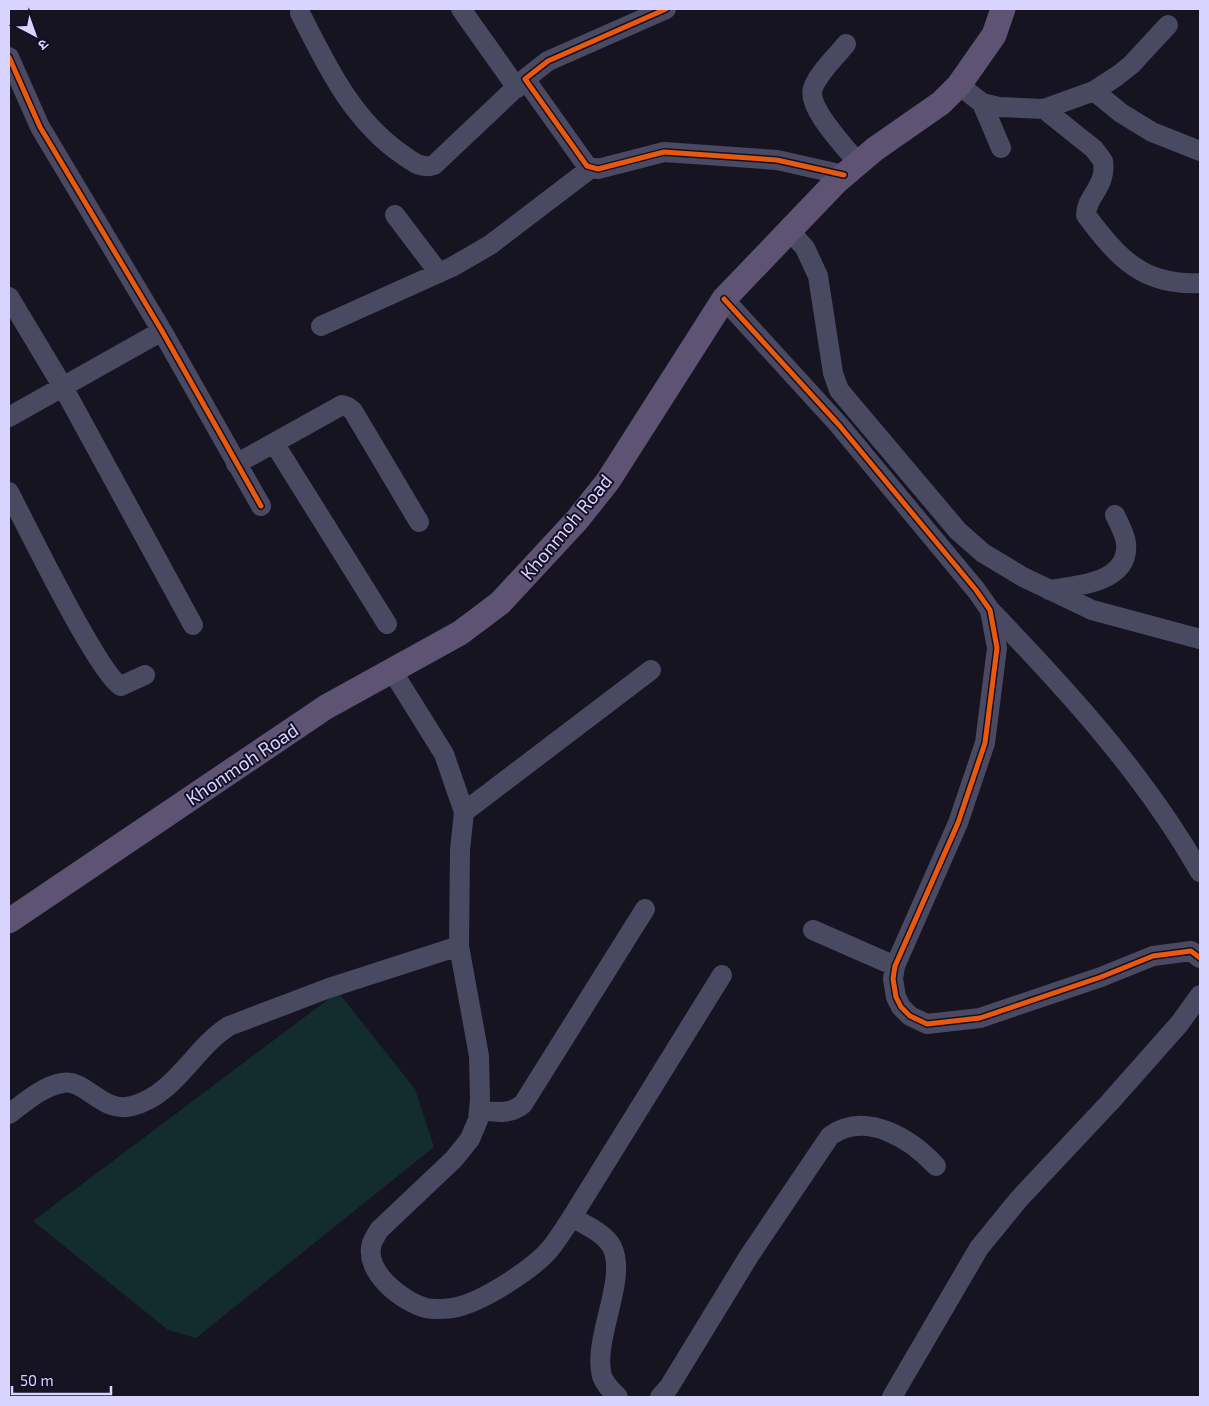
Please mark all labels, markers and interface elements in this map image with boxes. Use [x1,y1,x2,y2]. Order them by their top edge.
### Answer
north arrow [10,10,60,60]
text: उ [35,36,53,55]
street label: Khonmoh Road [515,469,616,584]
street label: Khonmoh Road [181,718,302,810]
scale bar [12,1364,111,1396]
text: 50 m [20,1371,54,1389]

